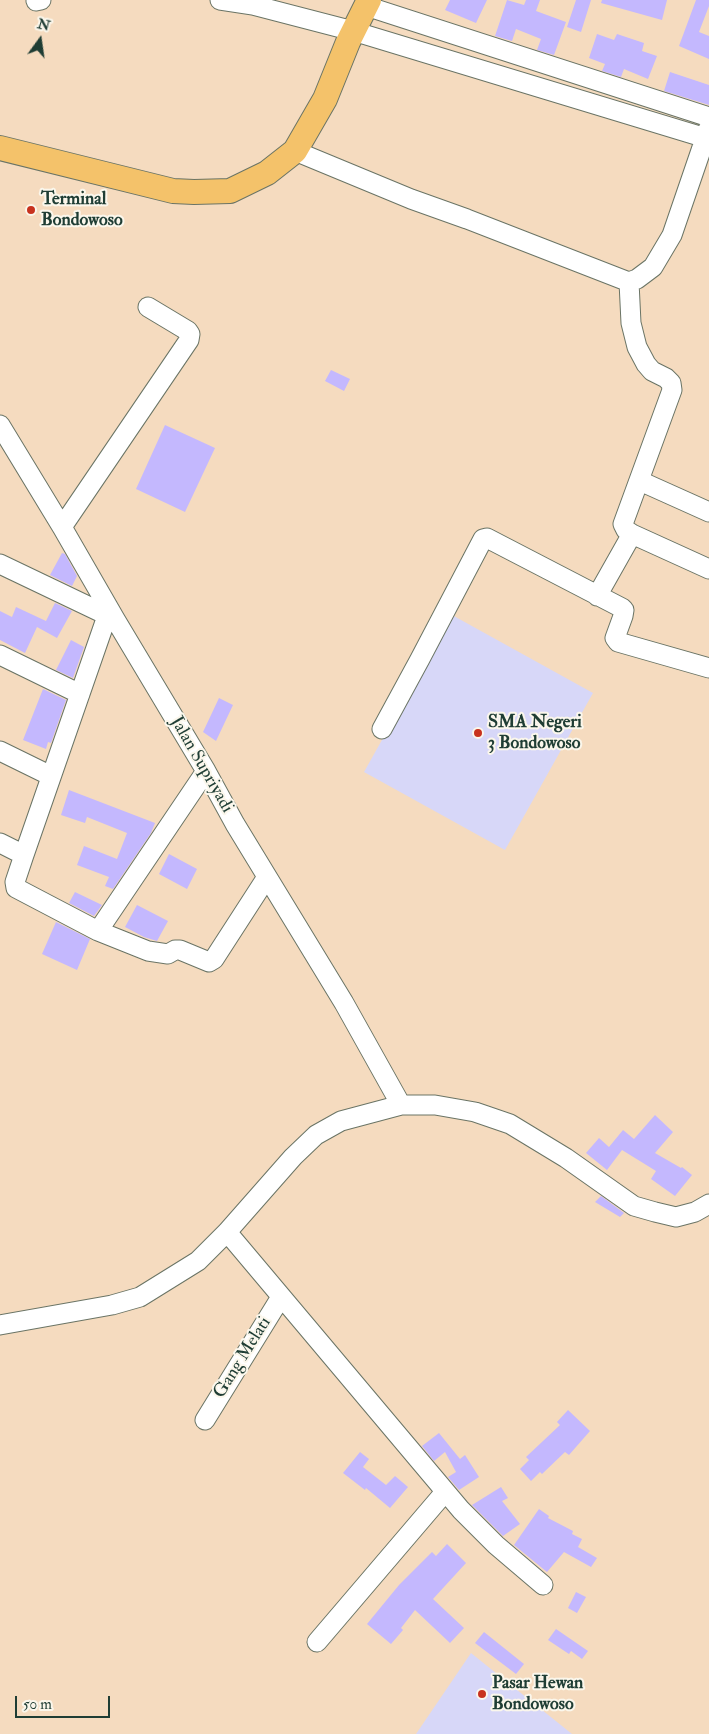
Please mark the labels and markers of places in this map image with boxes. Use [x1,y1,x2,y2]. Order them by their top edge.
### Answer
place label: Terminal Bondowoso [41,189,123,232]
marker: Terminal Bondowoso [25,204,37,216]
place label: SMA Negeri 3 Bondowoso [488,712,582,754]
marker: SMA Negeri 3 Bondowoso [472,727,484,739]
place label: Pasar Hewan Bondowoso [492,1673,583,1716]
marker: Pasar Hewan Bondowoso [476,1688,488,1700]

